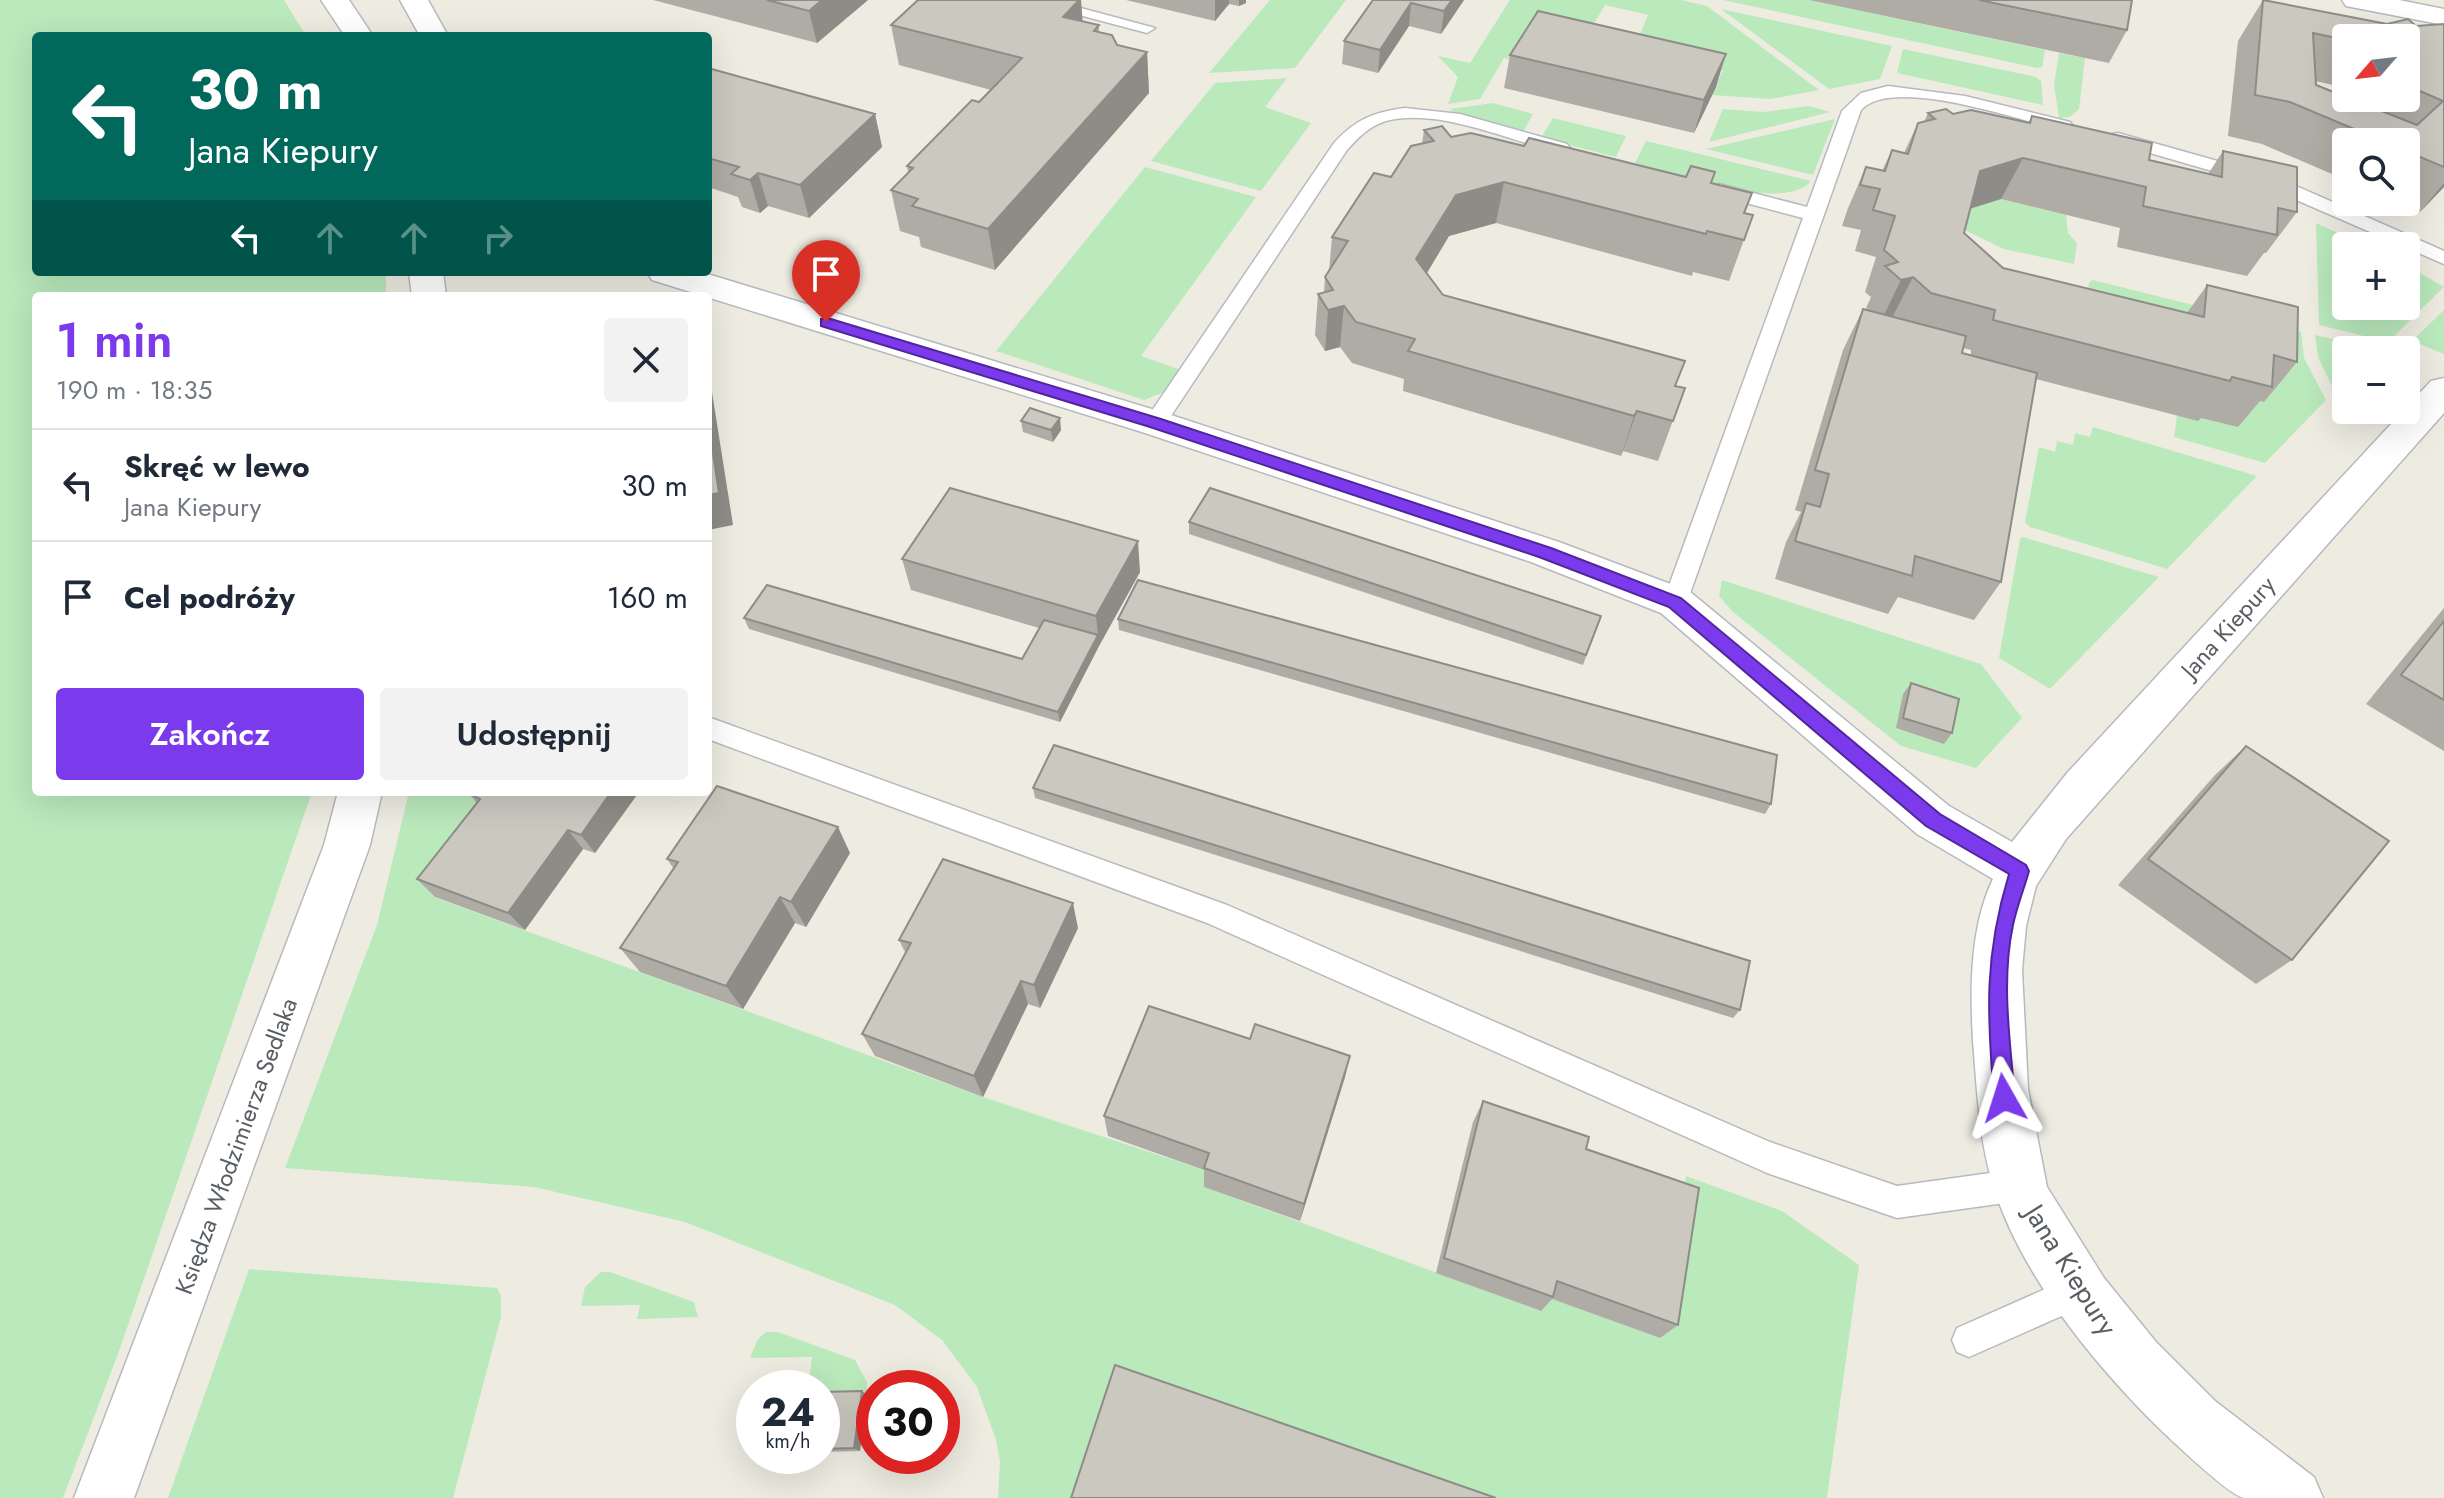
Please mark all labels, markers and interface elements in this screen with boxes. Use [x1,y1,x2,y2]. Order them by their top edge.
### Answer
north arrow [2332,24,2420,112]
map controls [2332,24,2420,424]
text: 30 m [188,49,323,130]
icon: left [56,64,160,168]
text: Jana Kiepury [188,124,378,176]
button: search [2332,128,2420,216]
icon: left [224,216,268,260]
icon: ahead [308,216,352,260]
icon: ahead [392,216,436,260]
icon: right [476,216,520,260]
button: + [2332,232,2420,320]
pin [792,240,860,322]
icon: arrive [804,252,848,296]
text: 1 min [56,306,173,375]
button: close [604,318,688,402]
button: − [2332,336,2420,424]
text: 190 m · 18:35 [56,371,212,409]
text: Skręć w lewo [124,445,310,488]
icon: left [56,463,100,507]
text: 30 m [621,464,688,507]
text: Jana Kiepury [124,488,261,526]
street label: Jana Kiepury [2171,568,2284,688]
icon: arrive [56,575,100,619]
text: Cel podróży [124,576,295,619]
text: 160 m [607,576,688,619]
button: Zakończ [56,688,364,780]
button: Udostępnij [380,688,688,780]
street label: Księdza Włodzimierza Sedlaka [166,993,306,1299]
position arrow [1962,1056,2046,1140]
street label: Jana Kiepury [2012,1193,2128,1344]
speed limit sign: 30 [856,1370,960,1474]
text: 24 [761,1383,815,1441]
text: km/h [765,1427,811,1456]

